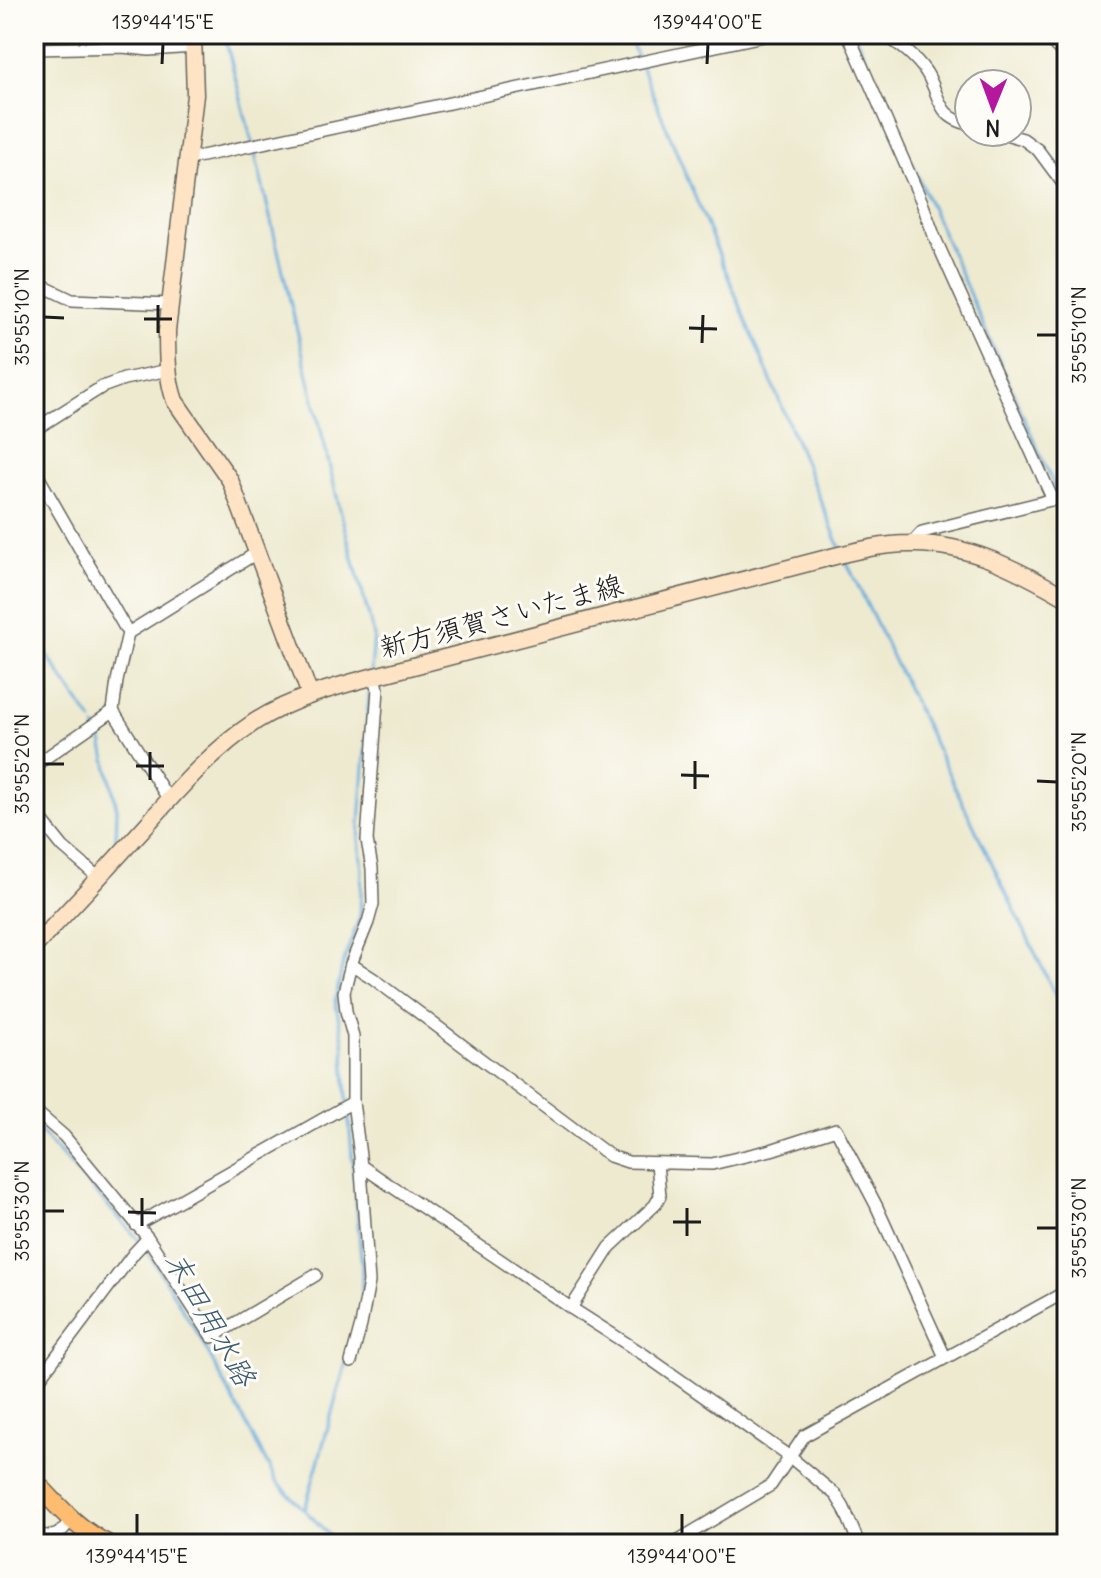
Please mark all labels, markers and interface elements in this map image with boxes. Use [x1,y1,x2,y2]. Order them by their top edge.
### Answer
text: 139°44'15"E [112,9,214,34]
text: 139°44'00"E [654,9,762,34]
north arrow [953,68,1033,148]
text: N [985,114,1000,142]
text: 35°55'10"N [9,268,34,366]
text: 35°55'10"N [1066,286,1091,384]
street label: 新方須賀さいたま線 [375,566,627,666]
text: 35°55'20"N [9,713,34,815]
text: 35°55'20"N [1066,731,1091,833]
text: 35°55'30"N [9,1160,34,1262]
text: 35°55'30"N [1066,1177,1091,1279]
water label: 末田用水路 [157,1244,266,1395]
text: 139°44'15"E [86,1543,188,1568]
text: 139°44'00"E [628,1543,736,1568]

